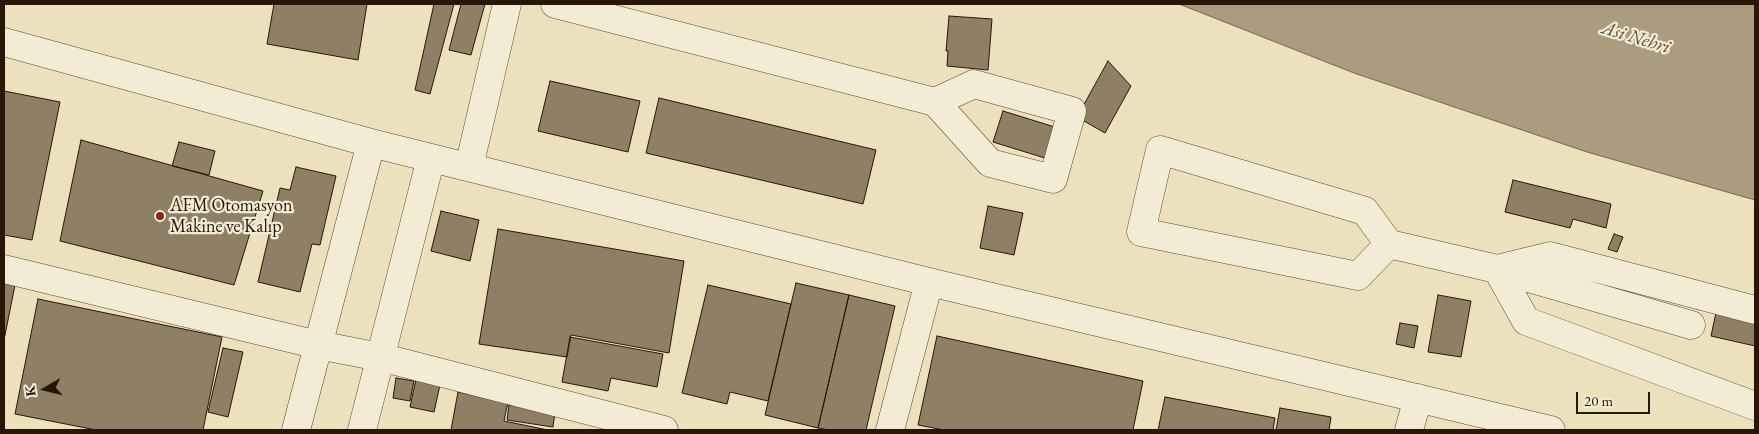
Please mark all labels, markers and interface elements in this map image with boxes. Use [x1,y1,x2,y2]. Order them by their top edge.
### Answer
water label: Asi Nehri [1599,17,1673,59]
place label: AFM Otomasyon Makine ve Kalıp [170,195,292,238]
marker: AFM Otomasyon Makine ve Kalıp [154,210,166,222]
north arrow [20,364,70,414]
scale bar [1579,382,1653,414]
text: K [20,385,40,398]
text: 20 m [1584,391,1613,410]

